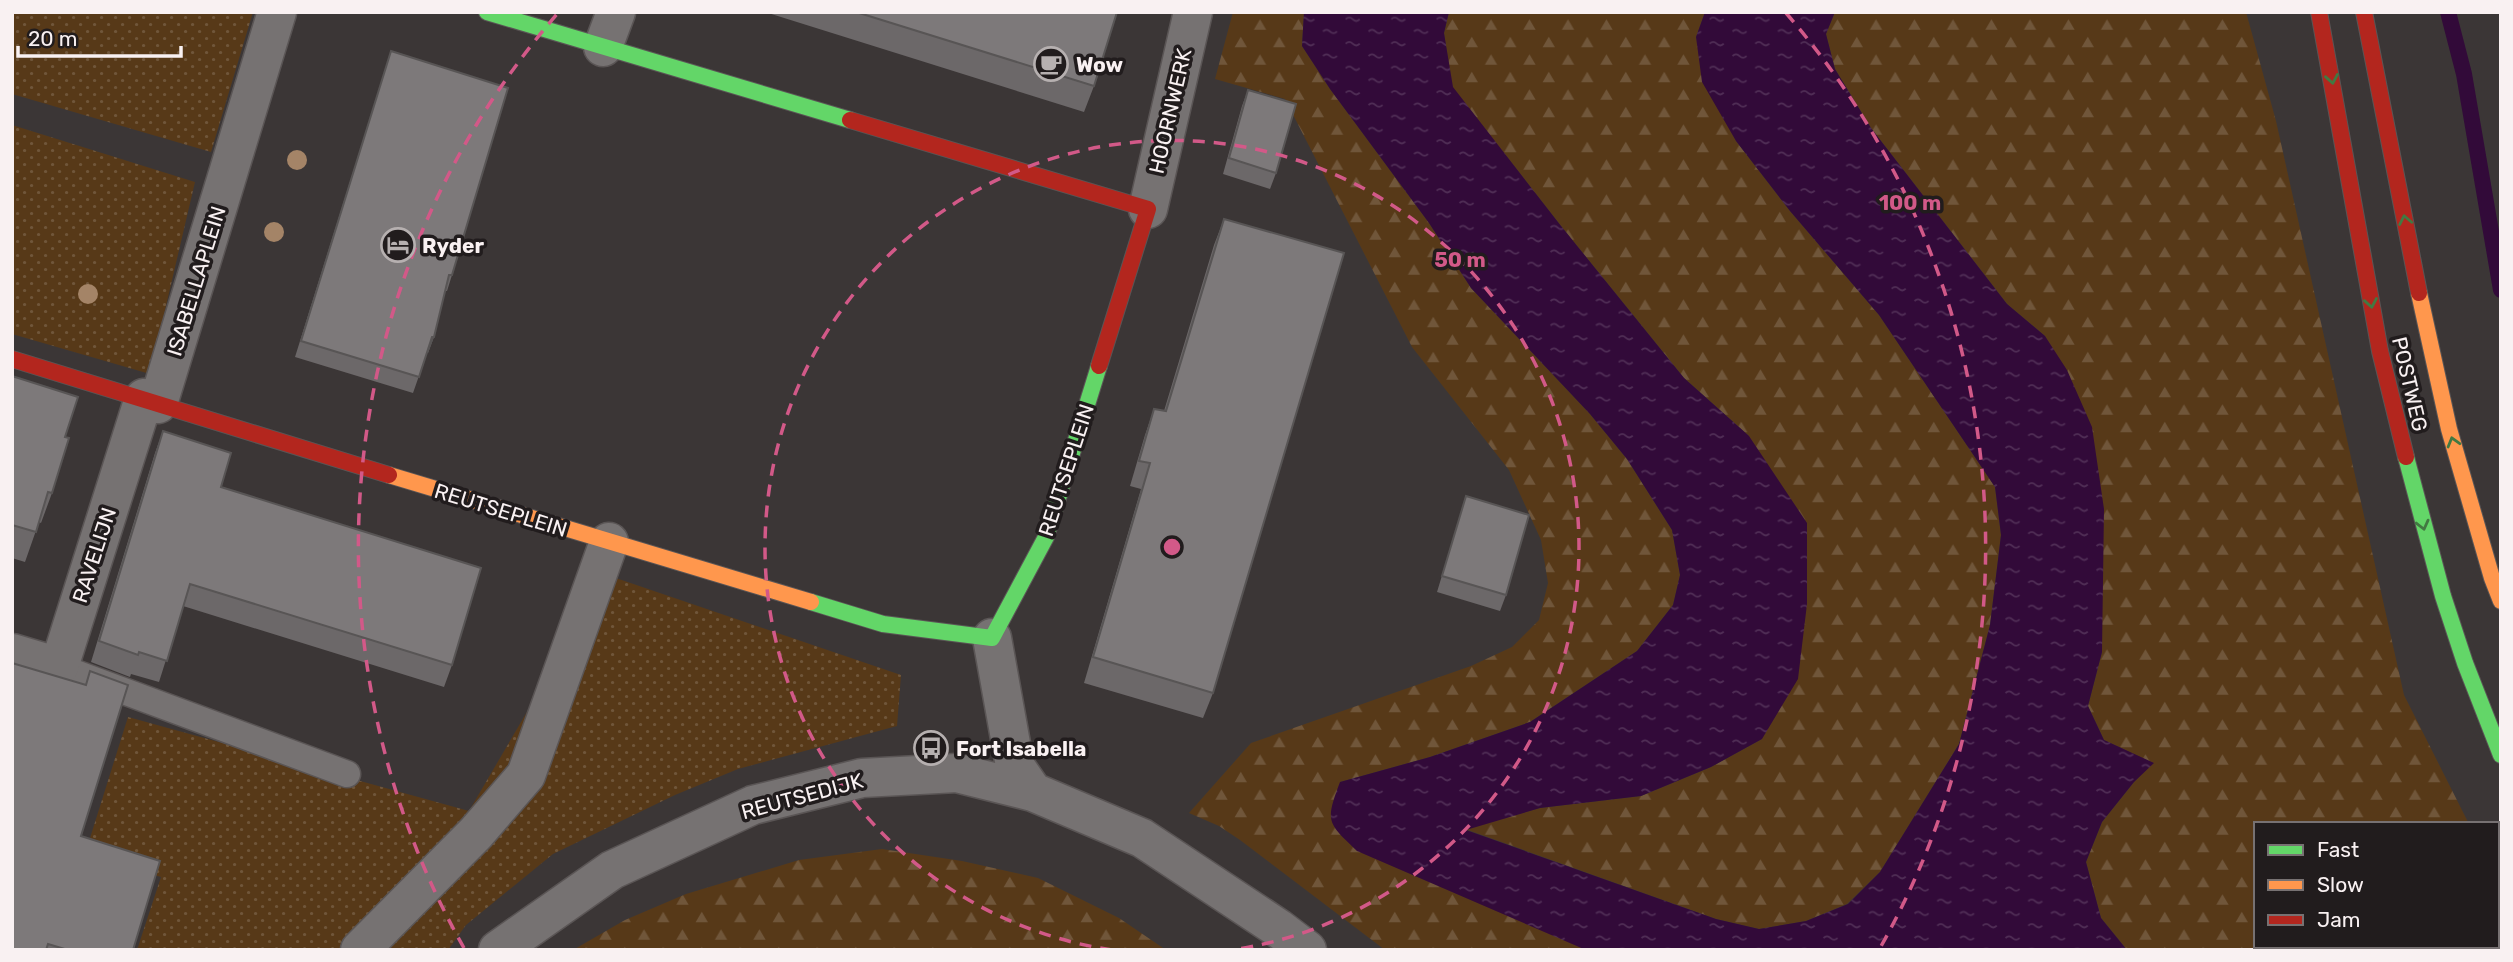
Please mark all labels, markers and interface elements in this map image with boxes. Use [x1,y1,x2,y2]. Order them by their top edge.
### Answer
scale bar [18,14,180,58]
text: 20 m [28,26,77,51]
cafe icon: Wow [1032,45,1070,83]
street label: HOORNWERK [1143,46,1197,176]
place label: Wow [1076,52,1124,77]
one-way arrow [2324,73,2339,85]
text: 100 m [1879,190,1941,215]
street label: ISABELLAPLEIN [161,203,231,359]
one-way arrow [2398,214,2413,226]
hotel icon: Ryder [379,226,417,264]
place label: Ryder [422,233,484,258]
text: 50 m [1434,247,1486,272]
one-way arrow [2363,297,2378,309]
street label: POSTWEG [2387,334,2433,434]
street label: REUTSEPLEIN [1033,401,1099,539]
one-way arrow [2446,436,2461,448]
street label: REUTSEPLEIN [432,478,570,542]
street label: RAVELIJN [67,504,121,606]
one-way arrow [2415,519,2429,531]
centre of rings [1160,535,1184,559]
bus stop icon: Fort Isabella [912,729,950,767]
place label: Fort Isabella [956,736,1086,761]
street label: REUTSEDIJK [738,768,866,824]
legend [2254,822,2499,948]
text: Fast [2317,837,2359,862]
text: Slow [2317,872,2364,897]
text: Jam [2317,907,2361,932]

